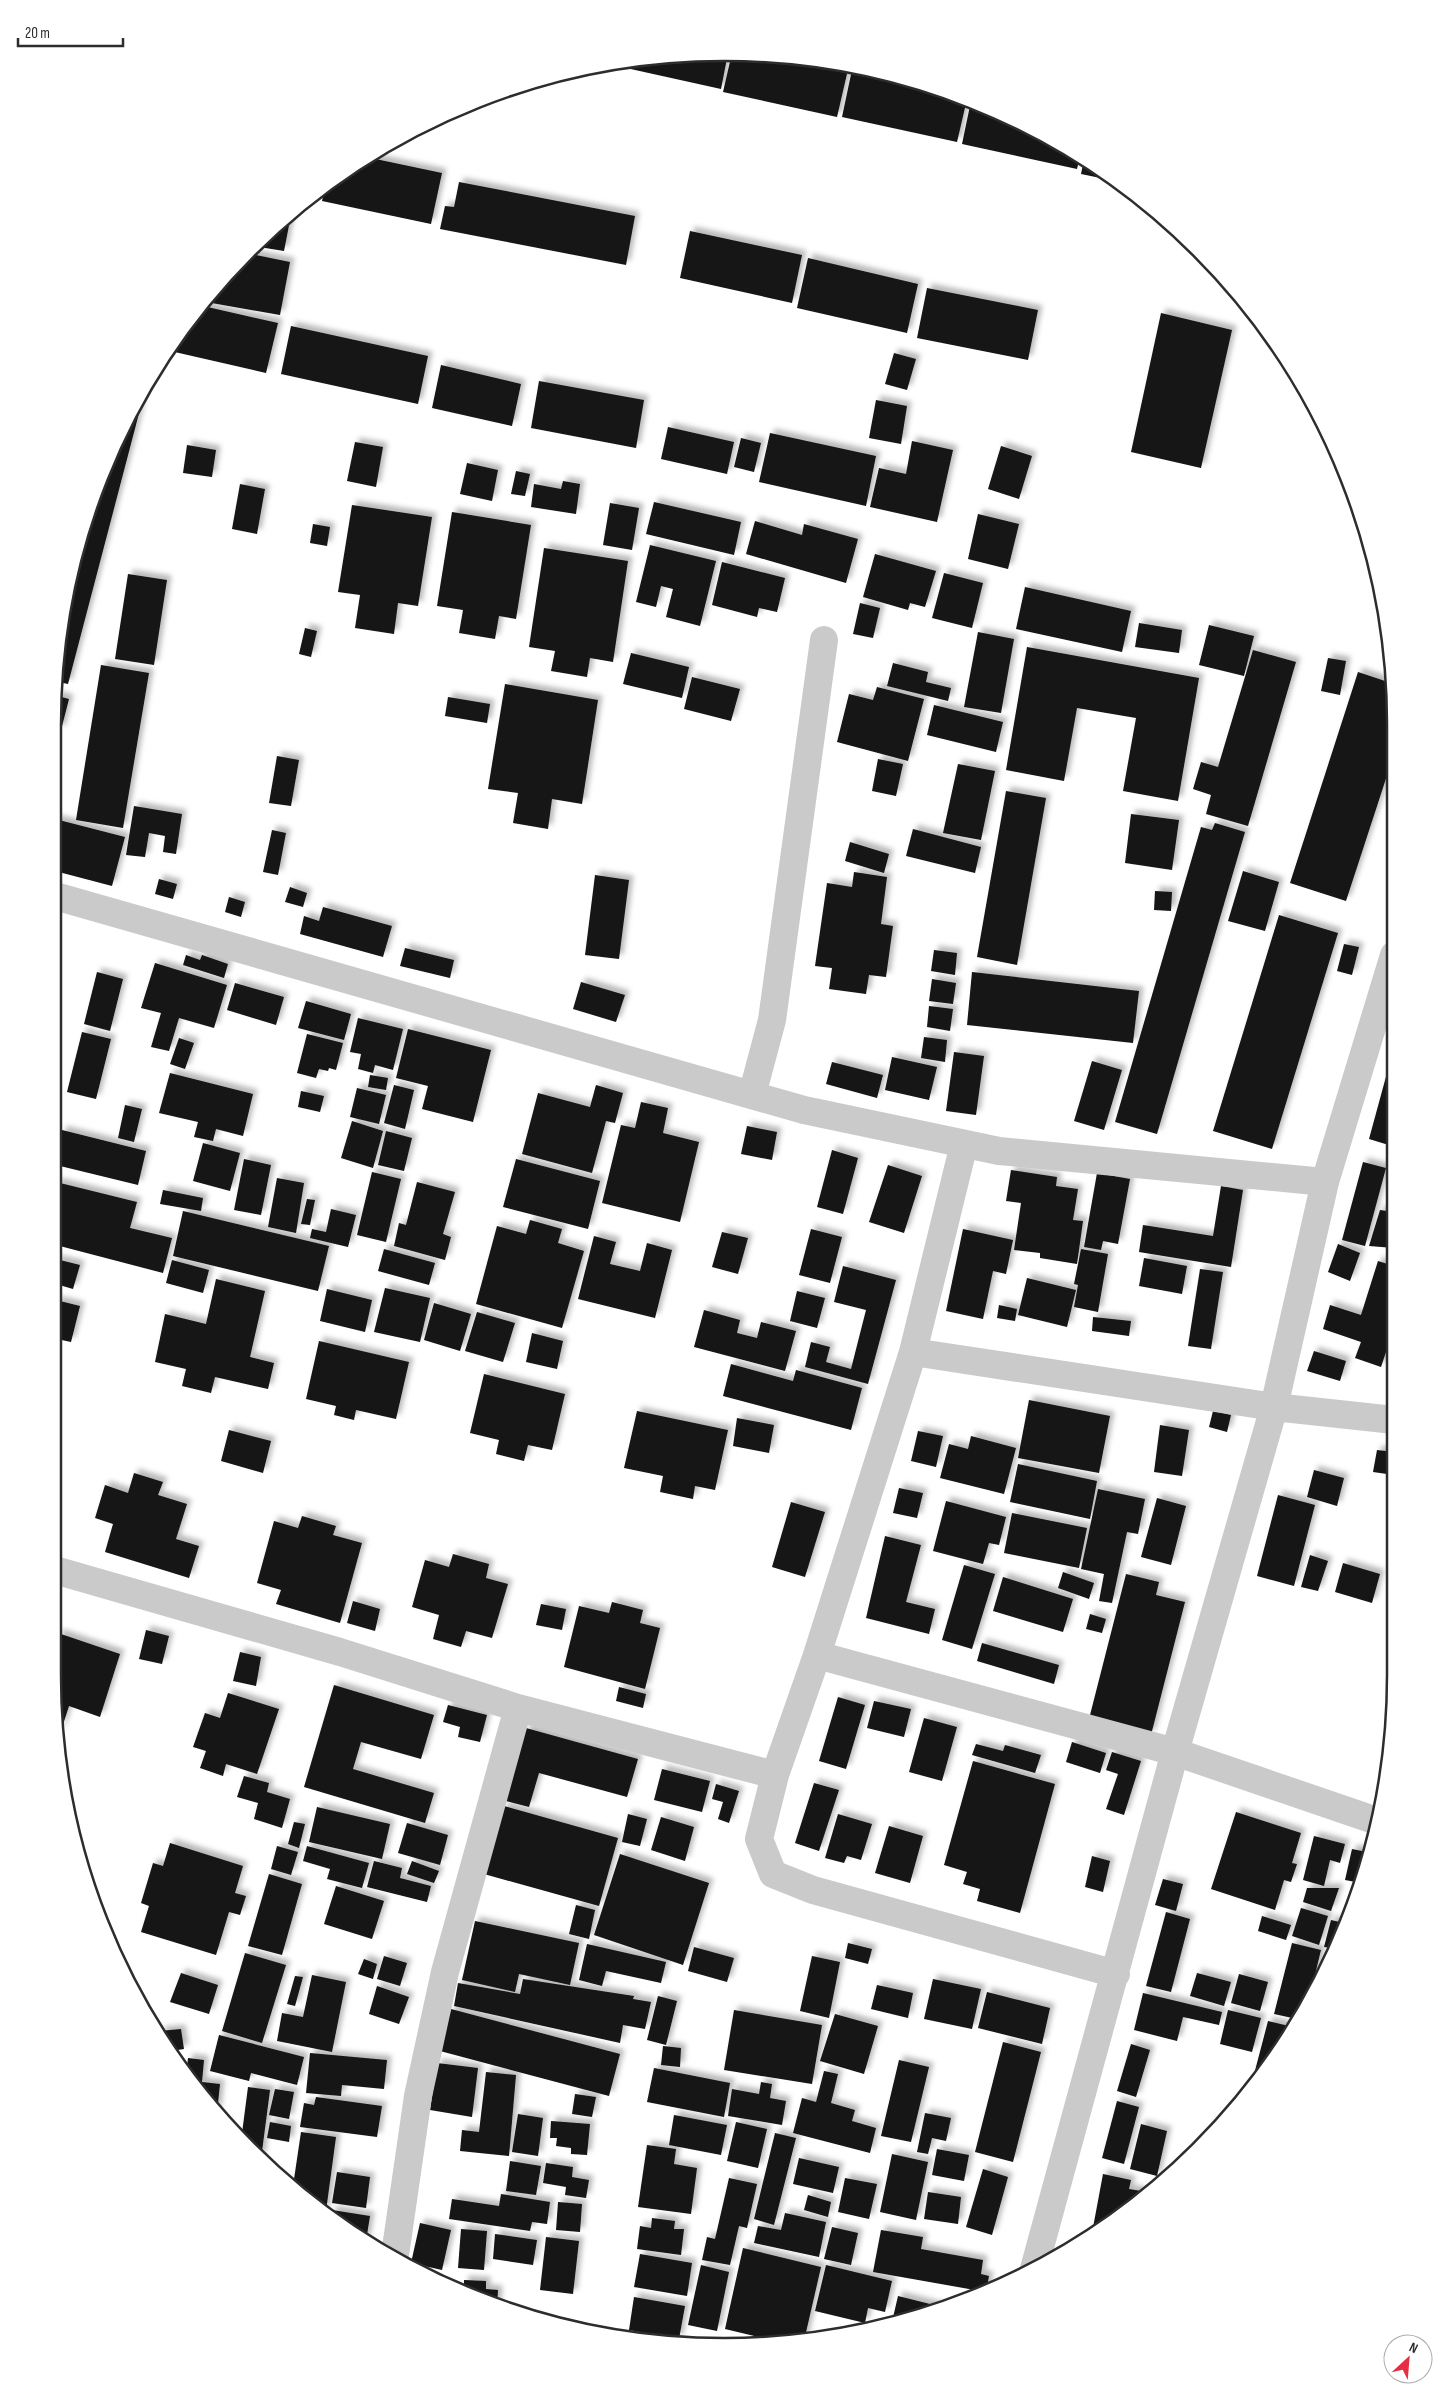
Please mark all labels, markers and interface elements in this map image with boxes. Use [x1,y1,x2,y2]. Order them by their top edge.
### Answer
scale bar [18,15,122,47]
text: 20 m [25,24,50,43]
north arrow [1383,2334,1433,2384]
text: N [1406,2338,1421,2357]

